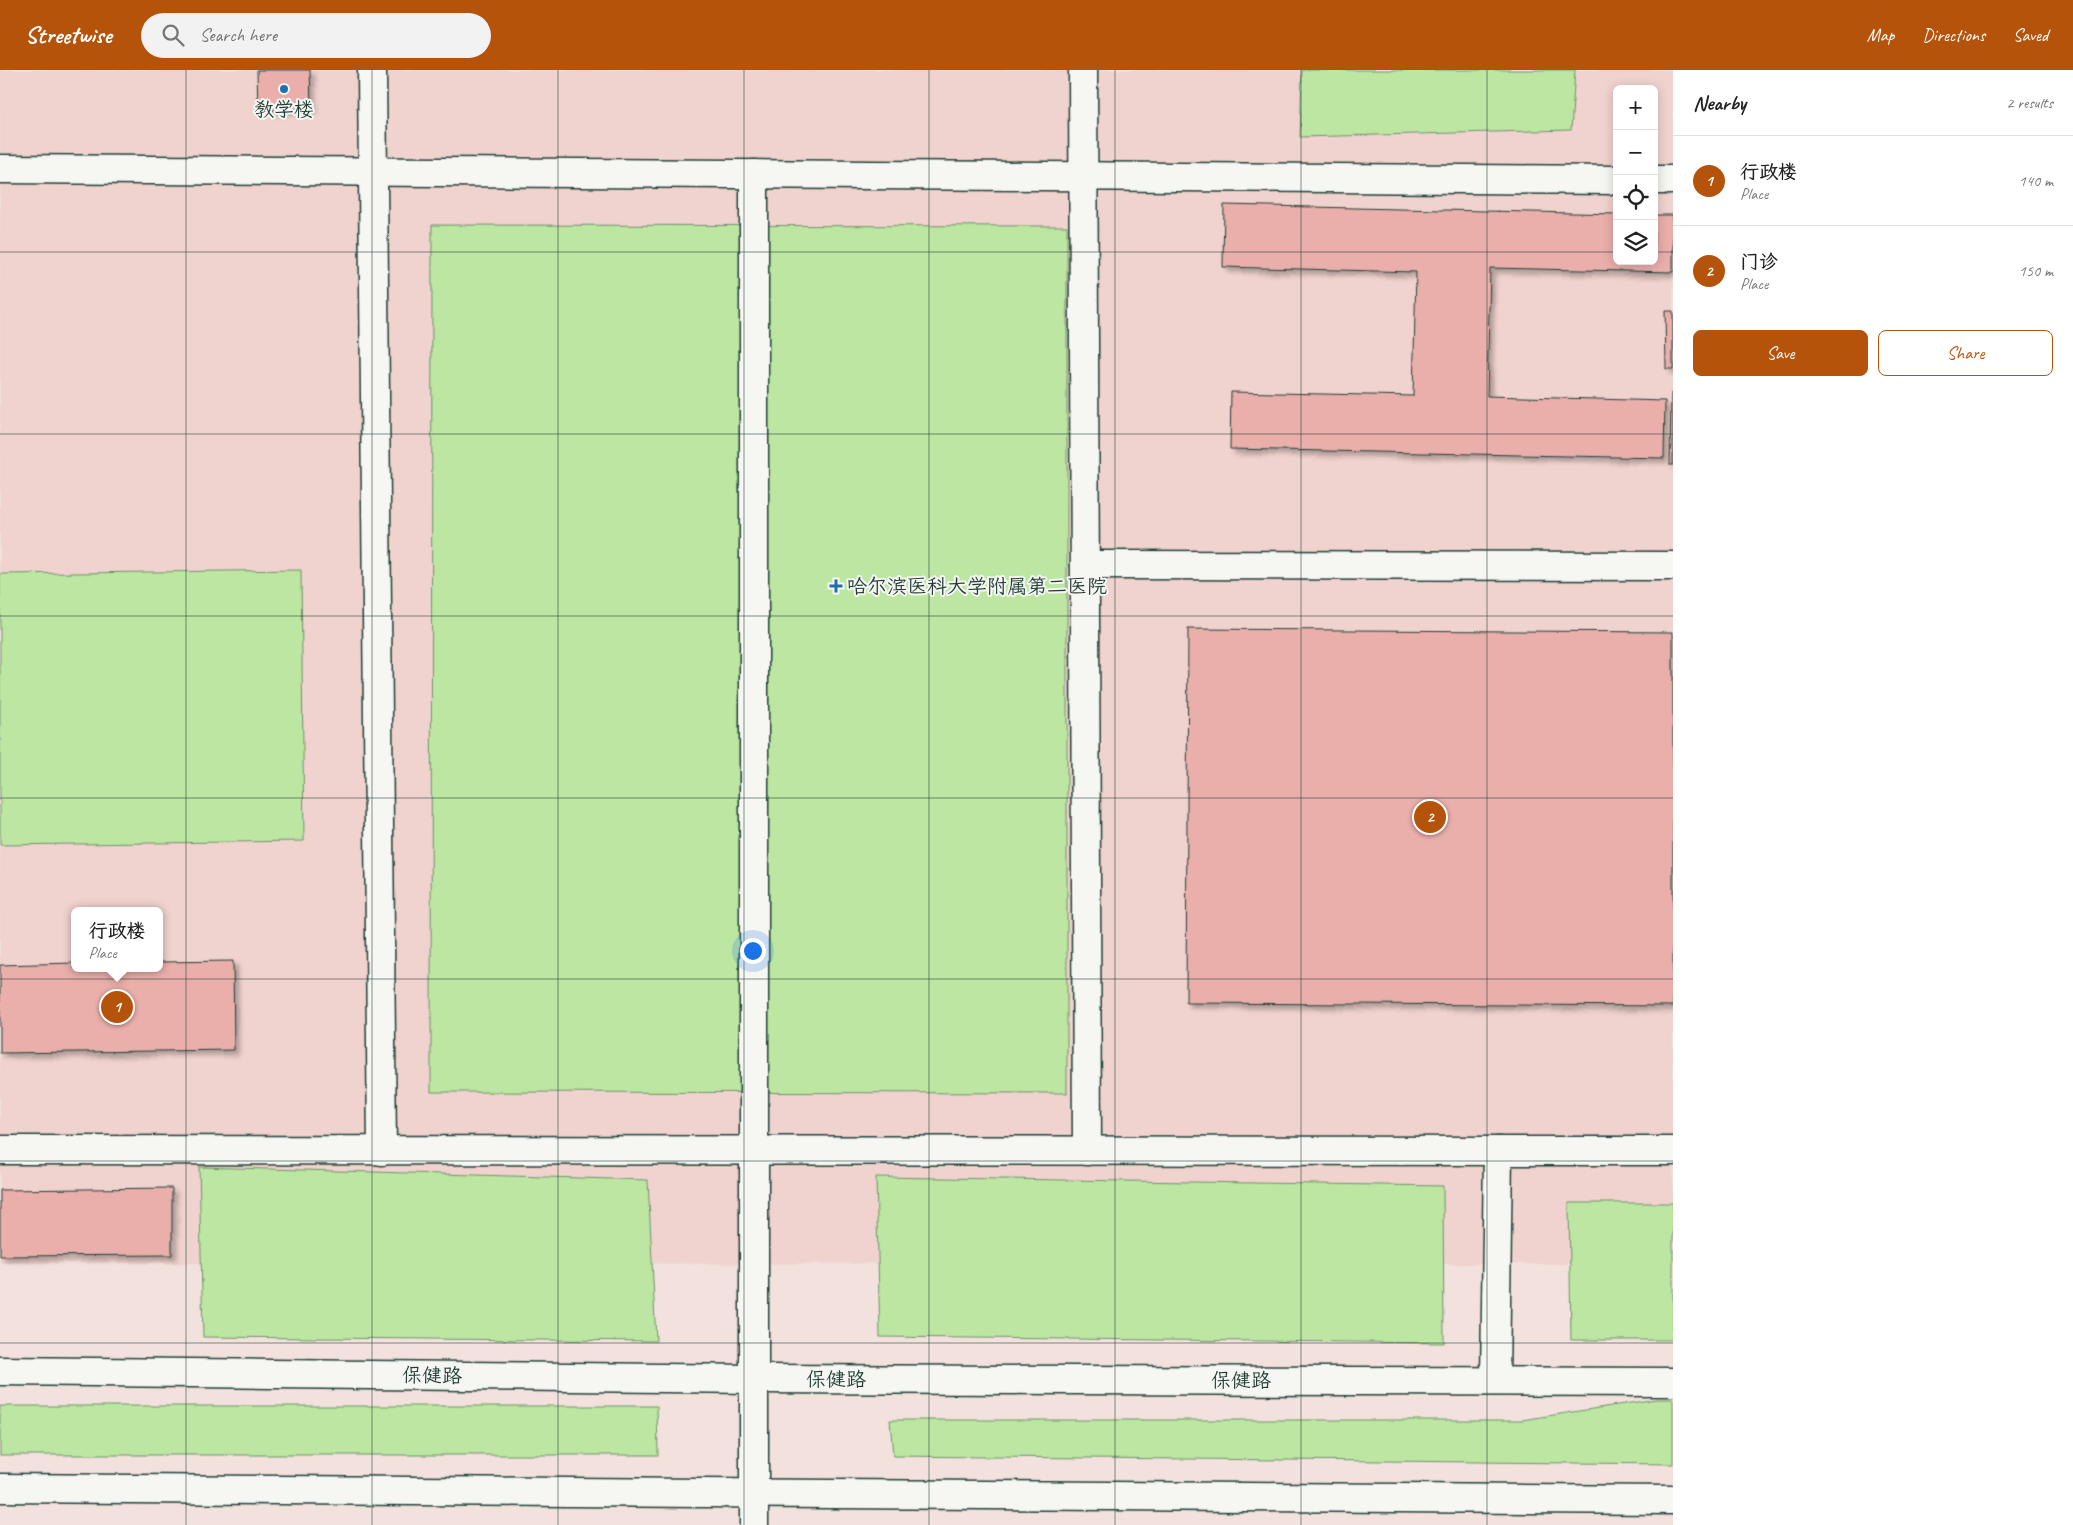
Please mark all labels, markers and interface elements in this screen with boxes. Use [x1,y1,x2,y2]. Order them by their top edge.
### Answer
search box [141,13,491,58]
text: Streetwise [25,20,111,50]
icon: search [159,21,187,49]
text: Search here [199,23,277,47]
text: Map [1867,24,1894,46]
text: Directions [1922,24,1985,46]
text: Saved [2013,24,2048,46]
marker: 教学楼 [278,83,290,95]
map controls [1613,85,1658,265]
button: + [1613,85,1658,130]
text: Nearby [1693,90,1746,116]
text: 2 results [2006,93,2053,113]
place label: 教学楼 [254,97,314,122]
button: − [1613,130,1658,175]
text: 行政楼 [1740,160,1797,184]
text: 1 [1705,171,1713,191]
text: 140 m [2019,171,2053,191]
button: locate [1613,175,1658,220]
text: Place [1740,184,1768,204]
button: layers [1613,220,1658,265]
text: 门诊 [1740,250,1778,274]
text: 2 [1705,261,1713,281]
text: 150 m [2019,261,2053,281]
text: Place [1740,274,1768,294]
button: Save [1693,330,1868,376]
button: Share [1878,330,2053,376]
place label: 哈尔滨医科大学附属第二医院 [847,574,1107,599]
marker: 哈尔滨医科大学附属第二医院 [829,579,843,593]
pin: 2 [1414,798,1446,836]
popup [71,907,163,972]
text: 行政楼 [88,919,146,943]
your location [740,938,766,964]
text: Place [88,943,117,963]
pin: 1 [101,988,133,1026]
street label: 保健路 [402,1362,463,1389]
street label: 保健路 [806,1367,867,1392]
street label: 保健路 [1211,1368,1272,1393]

